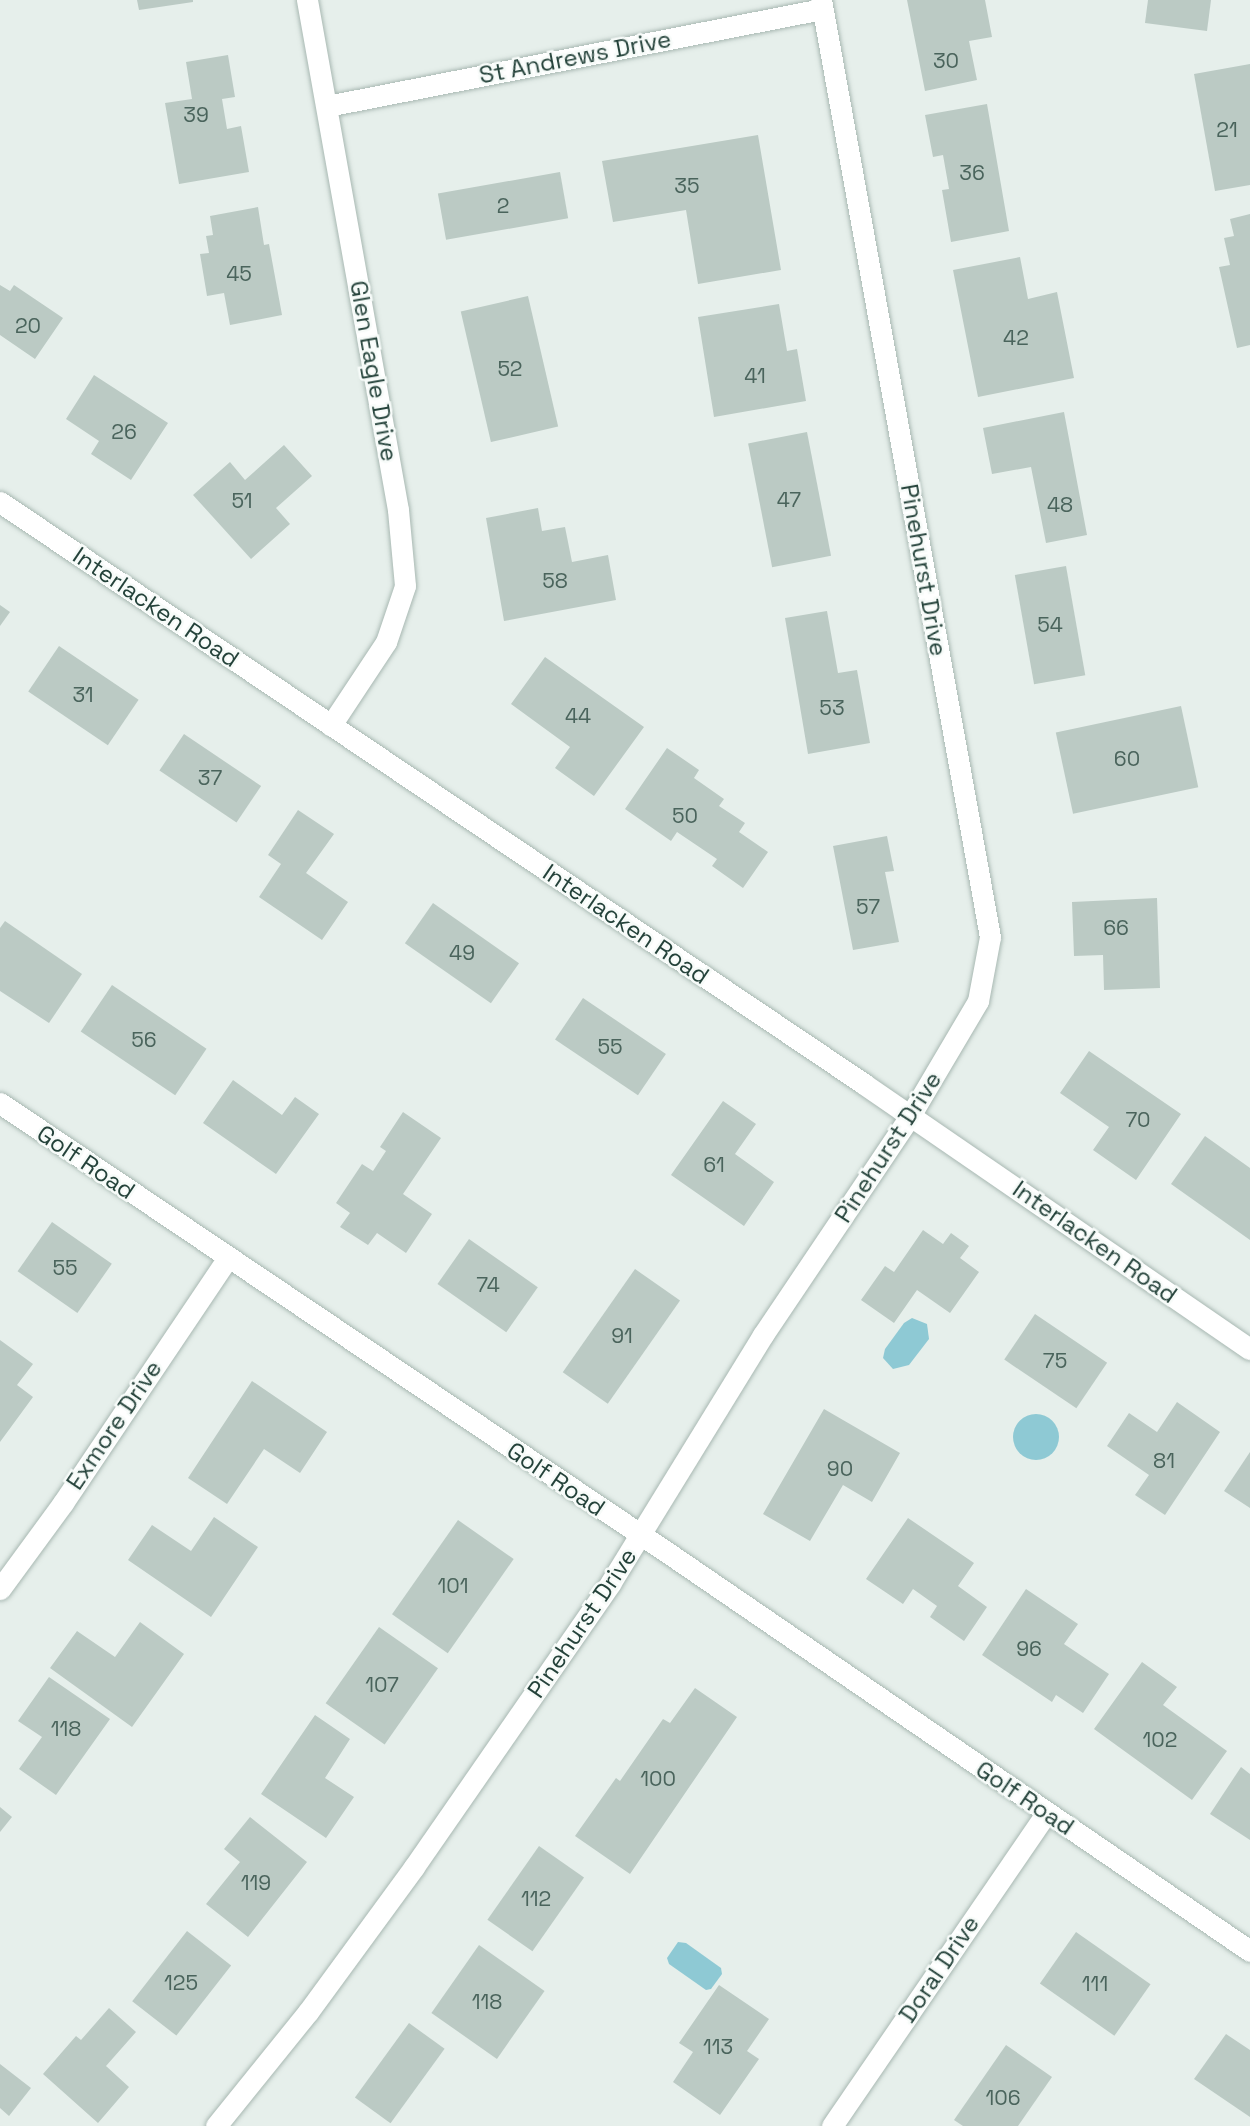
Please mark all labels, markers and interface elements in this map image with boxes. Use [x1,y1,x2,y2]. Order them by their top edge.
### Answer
street label: St Andrews Drive [476,24,674,90]
house number: 30 [933,48,959,74]
house number: 39 [183,102,209,128]
house number: 21 [1216,117,1238,143]
house number: 36 [959,160,985,186]
house number: 35 [674,173,700,199]
house number: 2 [497,193,509,219]
house number: 45 [226,261,252,287]
street label: Glen Eagle Drive [344,278,404,464]
house number: 20 [15,313,41,339]
house number: 42 [1003,325,1029,351]
house number: 52 [497,356,523,382]
house number: 41 [744,363,766,389]
house number: 26 [111,419,137,445]
street label: Pinehurst Drive [895,482,953,658]
house number: 47 [777,487,801,513]
house number: 51 [231,488,253,514]
house number: 48 [1047,492,1073,518]
street label: Interlacken Road [68,541,244,673]
house number: 58 [542,568,568,594]
house number: 54 [1037,612,1063,638]
house number: 31 [72,682,94,708]
house number: 53 [819,695,845,721]
house number: 44 [565,703,591,729]
house number: 60 [1114,746,1140,772]
house number: 37 [198,765,222,791]
house number: 50 [672,803,698,829]
street label: Interlacken Road [538,858,714,990]
house number: 57 [856,894,880,920]
house number: 66 [1103,915,1129,941]
house number: 49 [449,940,475,966]
house number: 56 [131,1027,157,1053]
house number: 55 [597,1034,623,1060]
street label: Pinehurst Drive [828,1066,948,1228]
house number: 70 [1125,1107,1151,1133]
street label: Golf Road [31,1119,141,1205]
house number: 61 [703,1152,725,1178]
street label: Interlacken Road [1007,1175,1183,1309]
house number: 55 [52,1255,78,1281]
house number: 74 [476,1272,500,1298]
house number: 91 [611,1323,633,1349]
house number: 75 [1043,1348,1067,1374]
street label: Exmore Drive [60,1355,168,1495]
street label: Golf Road [501,1436,611,1522]
house number: 81 [1153,1448,1175,1474]
house number: 90 [827,1456,853,1482]
street label: Pinehurst Drive [521,1543,643,1703]
house number: 101 [437,1573,469,1599]
house number: 96 [1016,1636,1042,1662]
house number: 107 [365,1672,399,1698]
house number: 118 [51,1716,81,1742]
house number: 102 [1143,1727,1177,1753]
street label: Golf Road [970,1755,1080,1841]
house number: 100 [640,1766,676,1792]
house number: 119 [241,1870,271,1896]
house number: 112 [521,1886,551,1912]
street label: Doral Drive [893,1910,985,2028]
house number: 125 [164,1970,198,1996]
house number: 111 [1082,1971,1108,1997]
house number: 118 [472,1989,502,2015]
house number: 113 [703,2034,733,2060]
house number: 106 [985,2085,1021,2111]

